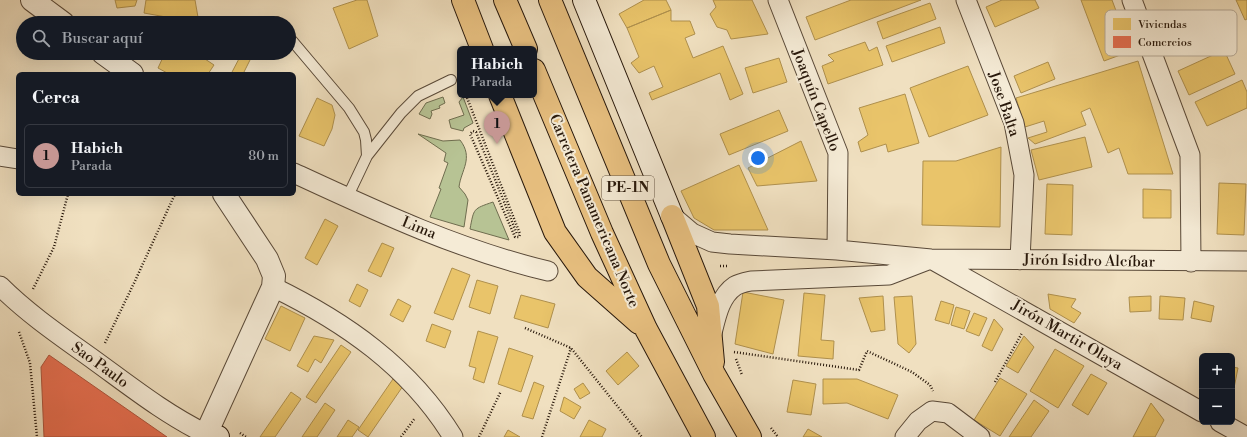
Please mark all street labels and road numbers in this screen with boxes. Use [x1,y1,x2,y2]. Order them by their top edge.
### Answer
street label: Joaquín Capello [787,45,844,154]
street label: Jose Balta [984,68,1024,140]
street label: Carretera Panamericana Norte [545,111,643,311]
road number: PE-1N [602,176,654,200]
street label: Lima [399,213,439,244]
street label: Jirón Isidro Alcíbar [1022,250,1156,272]
street label: Jirón Martir Olaya [1007,295,1126,375]
street label: Sao Paulo [68,338,132,392]

